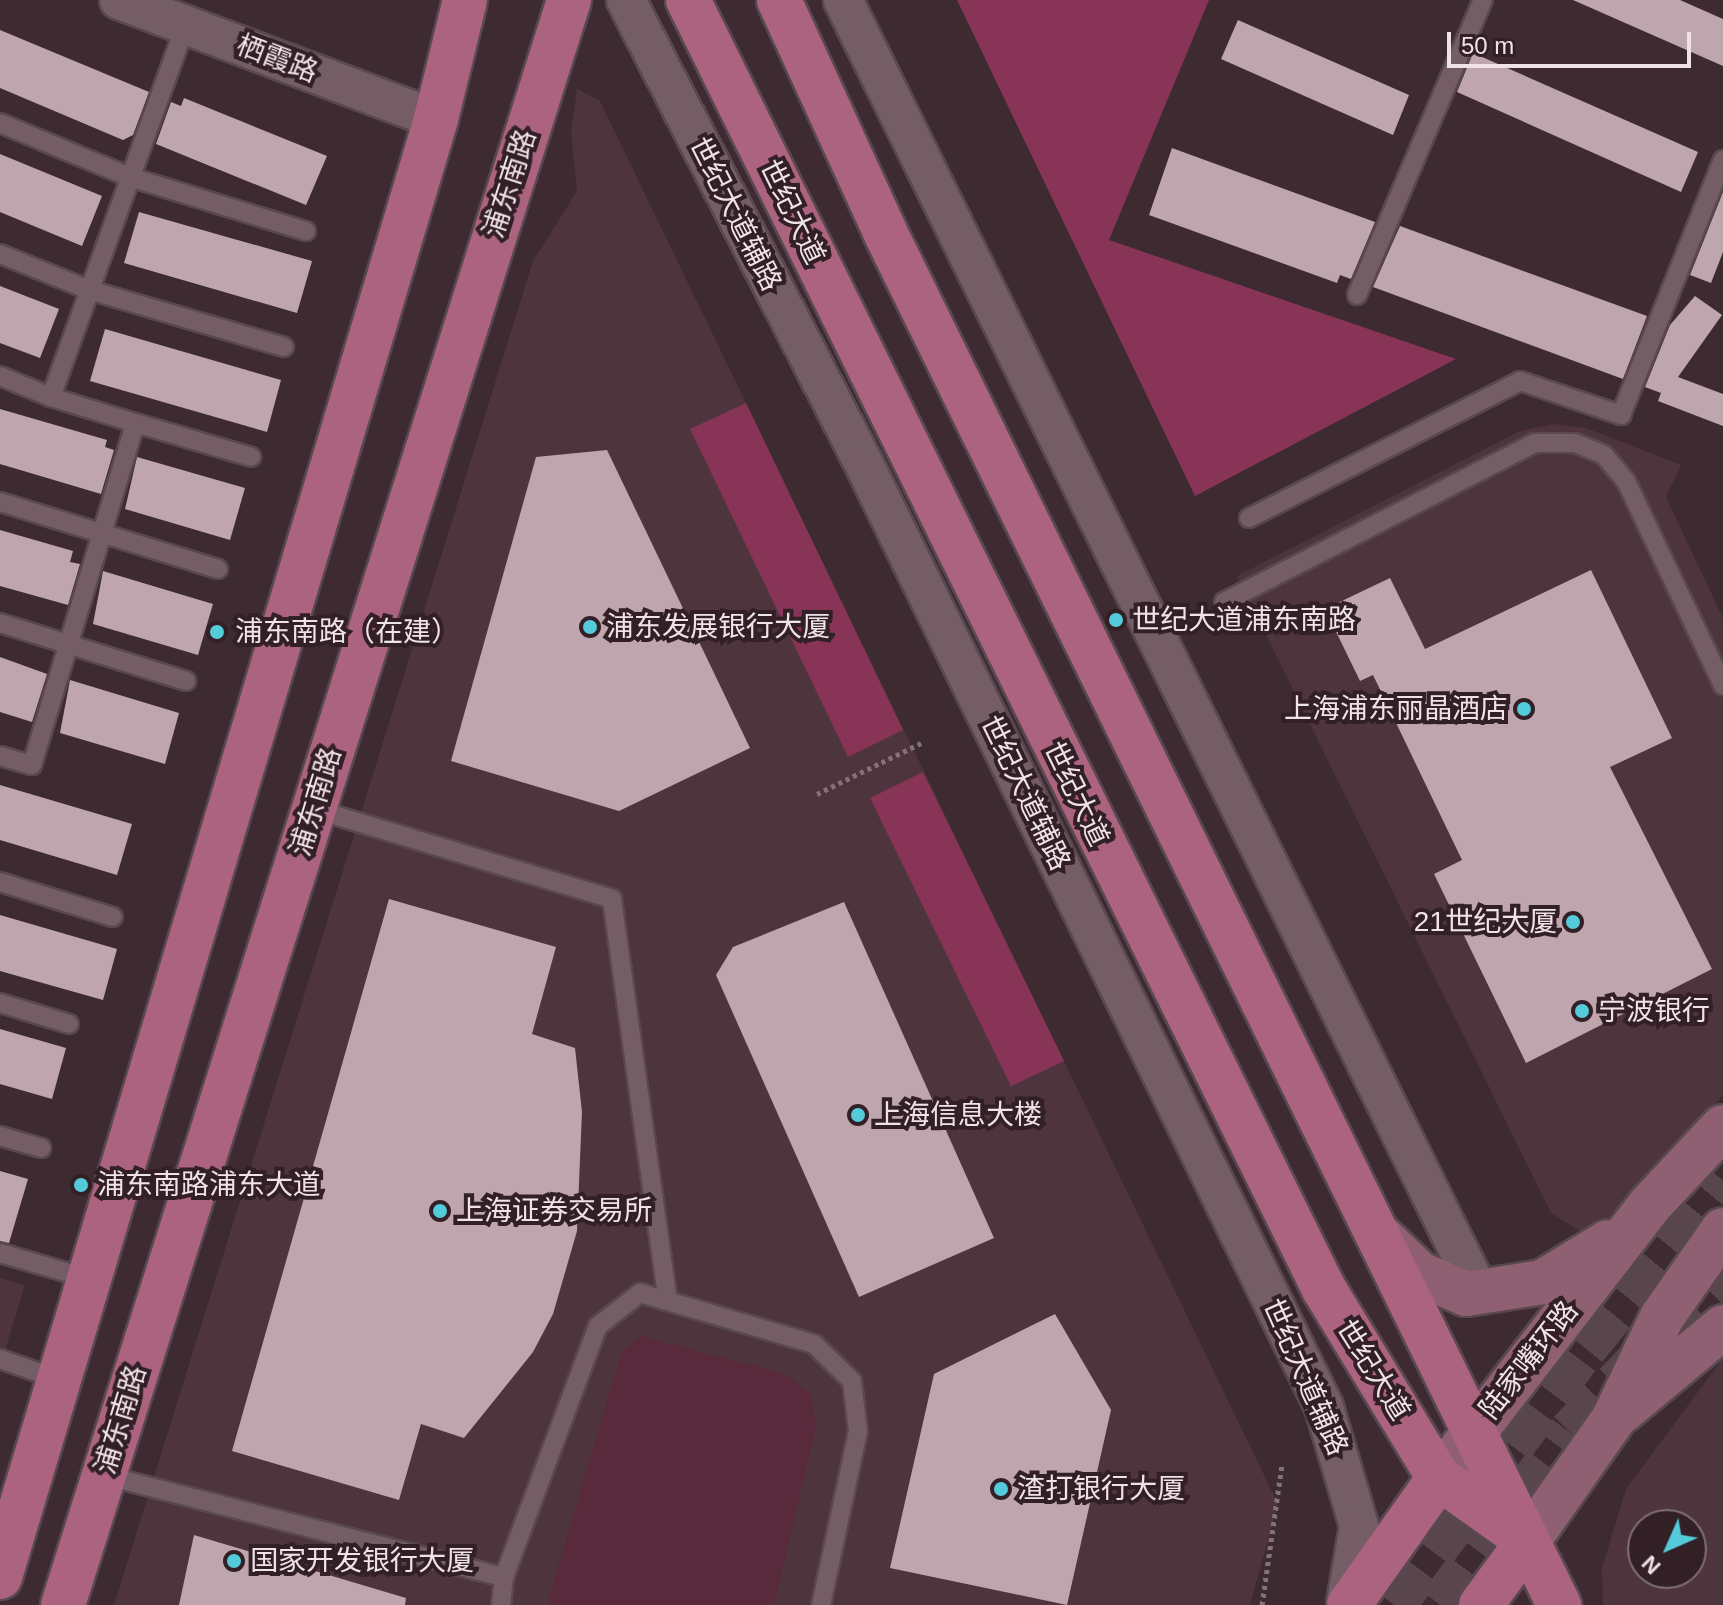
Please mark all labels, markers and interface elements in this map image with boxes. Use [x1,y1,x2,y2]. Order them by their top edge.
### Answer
scale bar [1451,16,1695,66]
street label: 栖霞路 [232,28,322,90]
text: 50 m [1461,32,1514,59]
street label: 浦东南路 [477,126,543,242]
street label: 世纪大道辅路 [682,132,788,296]
street label: 世纪大道 [752,154,832,270]
place label: 世纪大道浦东南路 [1132,603,1356,637]
place label: 浦东发展银行大厦 [606,610,830,644]
marker: 世纪大道浦东南路 [1107,611,1125,629]
place label: 浦东南路（在建） [235,615,459,649]
marker: 浦东发展银行大厦 [581,618,599,636]
marker: 浦东南路（在建） [206,621,228,643]
place label: 上海浦东丽晶酒店 [1284,692,1508,726]
marker: 上海浦东丽晶酒店 [1515,700,1533,718]
street label: 世纪大道辅路 [973,710,1077,876]
street label: 世纪大道 [1036,736,1116,852]
street label: 浦东南路 [284,744,348,860]
place label: 21世纪大厦 [1414,905,1557,939]
marker: 21世纪大厦 [1564,913,1582,931]
place label: 宁波银行 [1598,994,1710,1028]
marker: 宁波银行 [1573,1002,1591,1020]
place label: 上海信息大楼 [874,1098,1042,1132]
marker: 上海信息大楼 [849,1106,867,1124]
place label: 浦东南路浦东大道 [97,1168,321,1202]
marker: 浦东南路浦东大道 [72,1176,90,1194]
place label: 上海证券交易所 [456,1194,652,1228]
marker: 上海证券交易所 [431,1202,449,1220]
street label: 世纪大道辅路 [1255,1293,1355,1461]
street label: 陆家嘴环路 [1473,1294,1585,1426]
street label: 世纪大道 [1329,1314,1417,1426]
street label: 浦东南路 [89,1362,153,1478]
place label: 渣打银行大厦 [1017,1472,1185,1506]
marker: 渣打银行大厦 [992,1480,1010,1498]
north arrow [1627,1509,1707,1589]
place label: 国家开发银行大厦 [250,1544,474,1578]
text: N [1637,1550,1666,1579]
marker: 国家开发银行大厦 [225,1552,243,1570]

